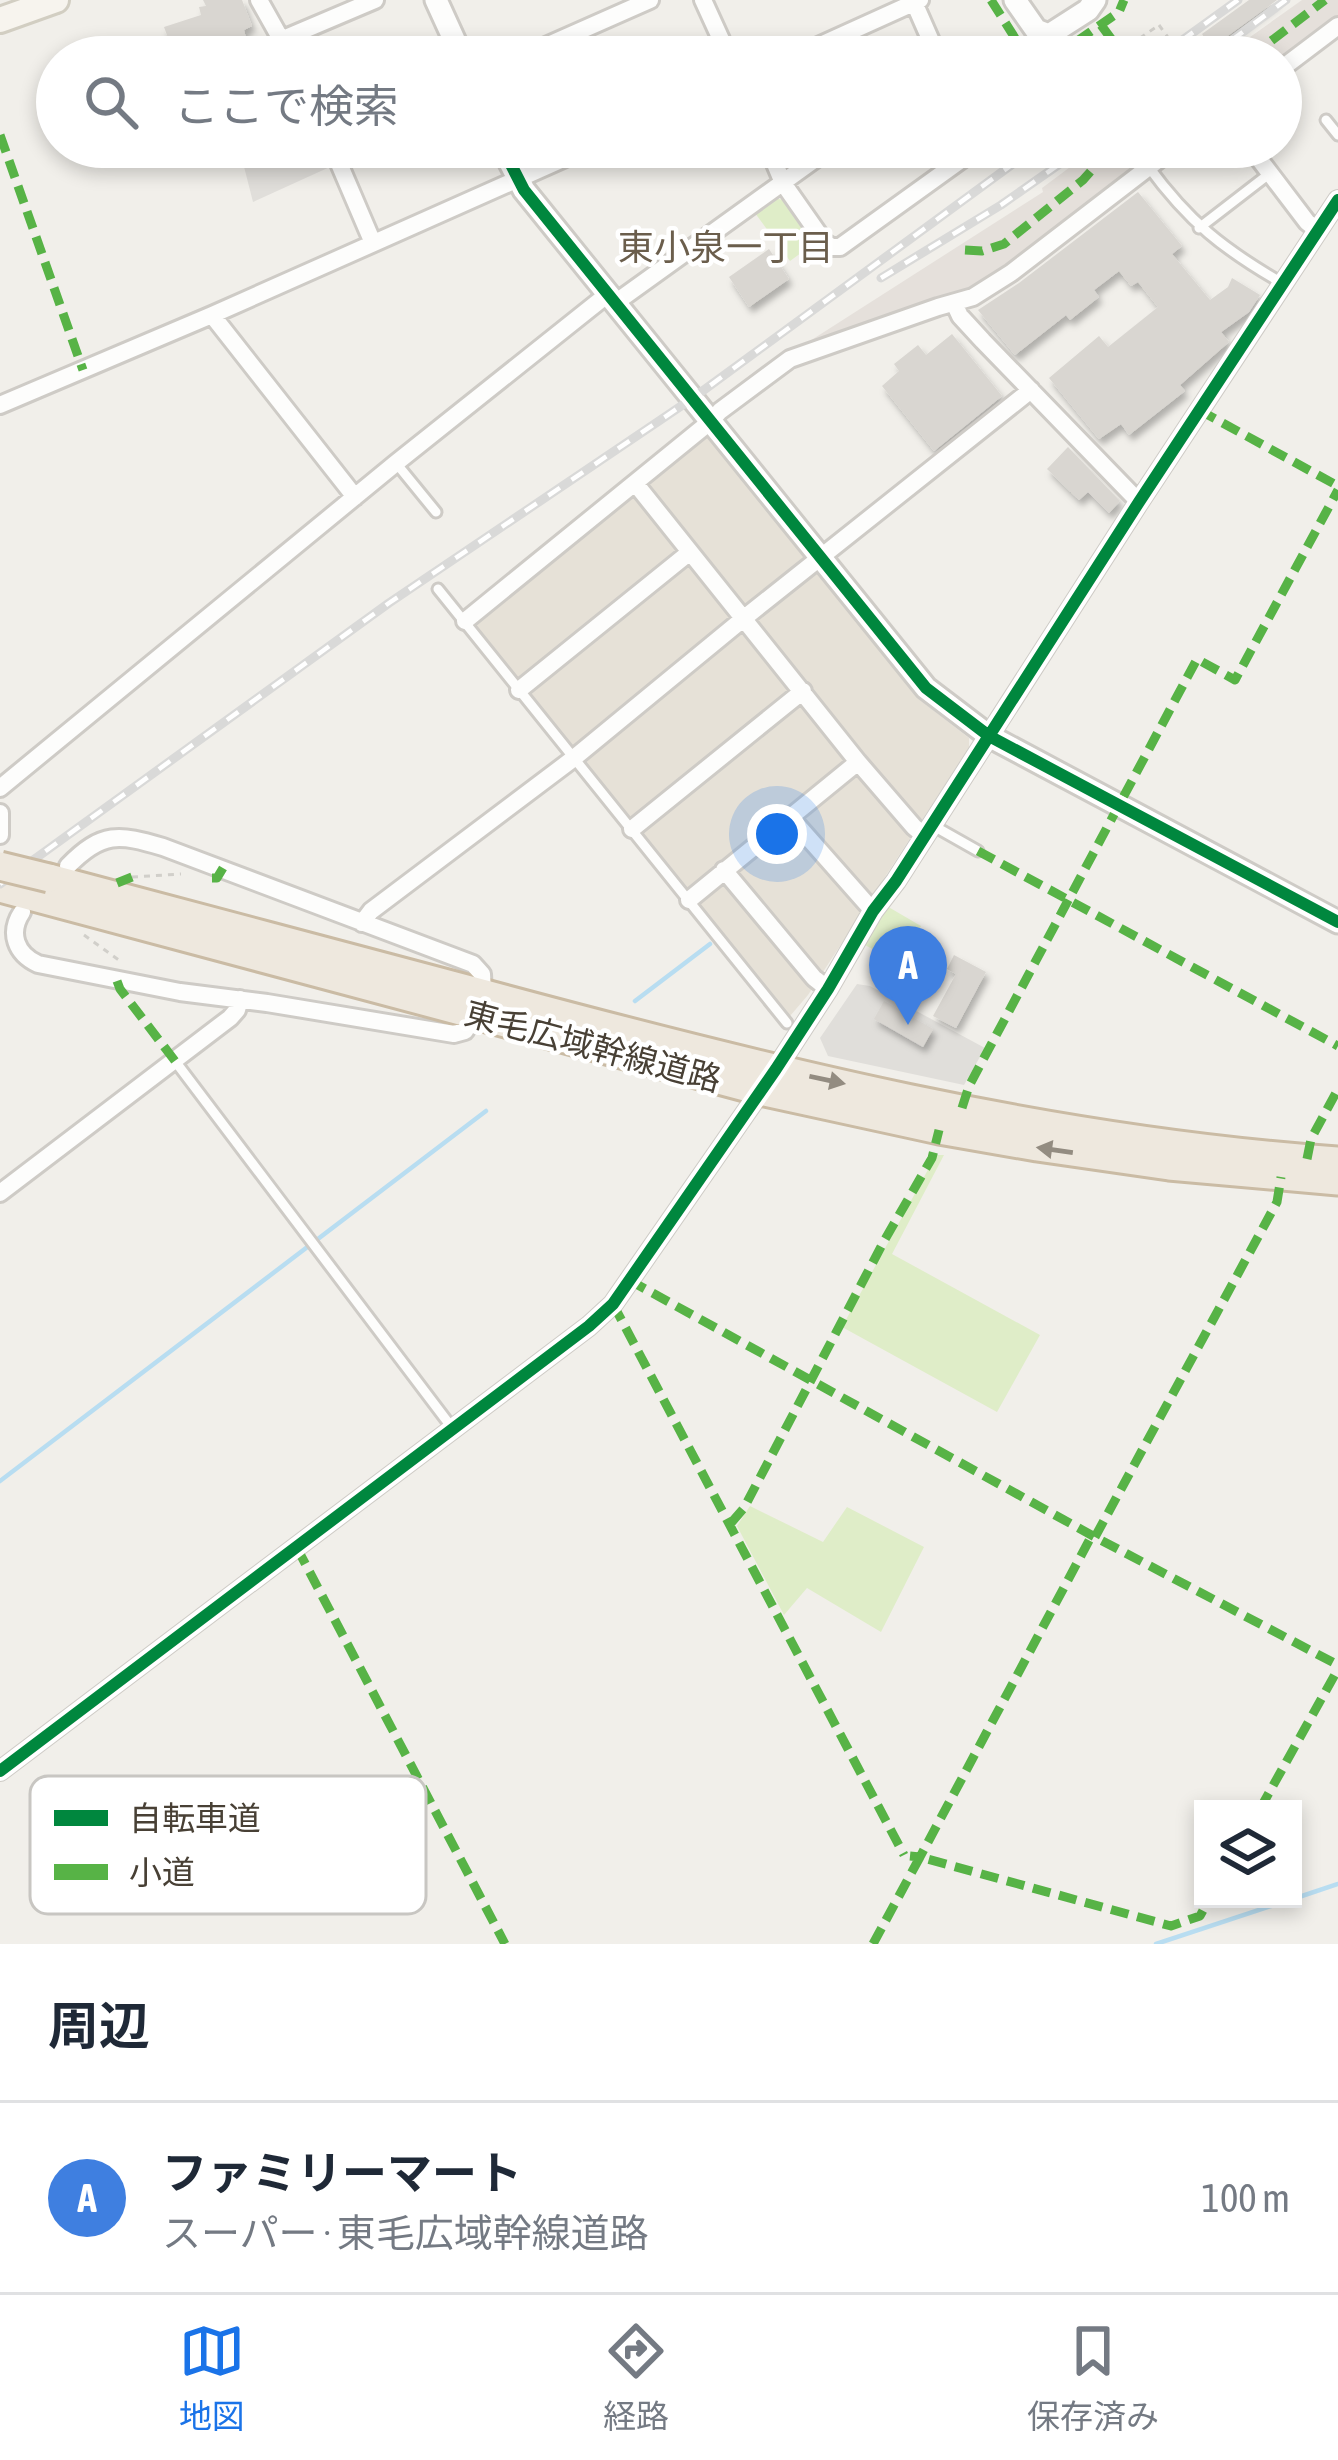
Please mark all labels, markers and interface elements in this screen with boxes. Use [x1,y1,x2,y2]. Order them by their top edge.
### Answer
search box [36,36,1302,168]
icon: search [78,69,144,135]
text: ここで検索 [174,80,399,132]
district label: 東小泉一丁目 [618,226,834,268]
your location [747,804,807,864]
pin: A [869,926,947,1025]
street label: 東毛広域幹線道路 [461,993,725,1099]
one-way arrow [809,1071,847,1090]
one-way arrow [1036,1140,1073,1159]
legend [30,1776,426,1914]
text: 自転車道 [129,1799,261,1837]
map controls [1194,1800,1302,1908]
button: layers [1194,1800,1302,1908]
text: 小道 [129,1853,195,1891]
text: 周辺 [48,1996,150,2055]
text: ファミリーマート [162,2147,522,2199]
text: A [77,2176,97,2220]
text: 100 m [1202,2176,1290,2220]
text: スーパー · 東毛広域幹線道路 [162,2211,649,2255]
tab: 地図 [179,2318,245,2438]
tab: 経路 [603,2318,669,2438]
tab: 保存済み [1027,2318,1159,2438]

